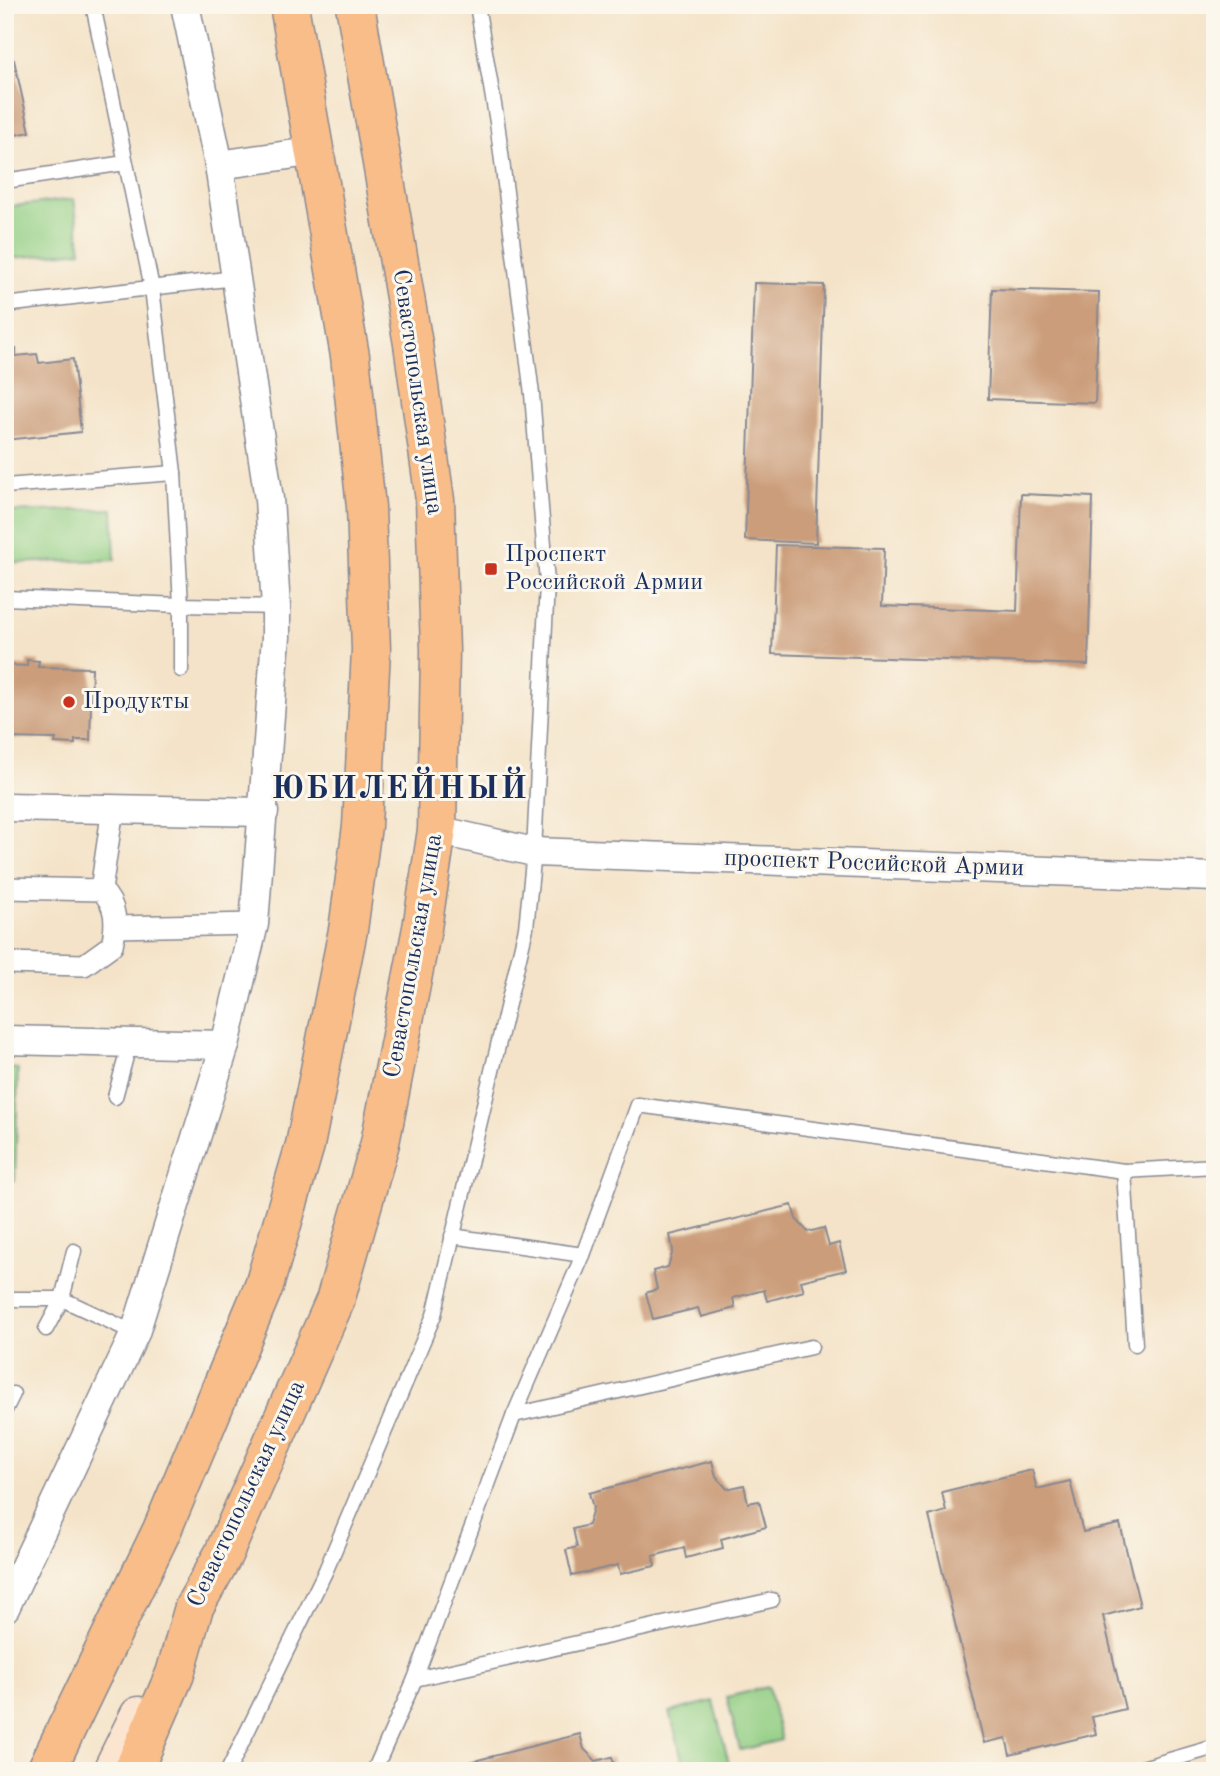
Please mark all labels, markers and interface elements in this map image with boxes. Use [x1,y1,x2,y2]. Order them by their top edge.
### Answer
street label: Севастопольская улица [388,268,446,516]
place label: Проспект Российской Армии [505,543,703,595]
marker: Проспект Российской Армии [483,561,499,577]
place label: Продукты [83,690,189,714]
marker: Продукты [61,694,77,710]
district label: ЮБИЛЕЙНЫЙ [271,766,529,806]
street label: Севастопольская улица [381,832,447,1080]
street label: проспект Российской Армии [724,847,1024,881]
street label: Севастопольская улица [184,1377,310,1611]

